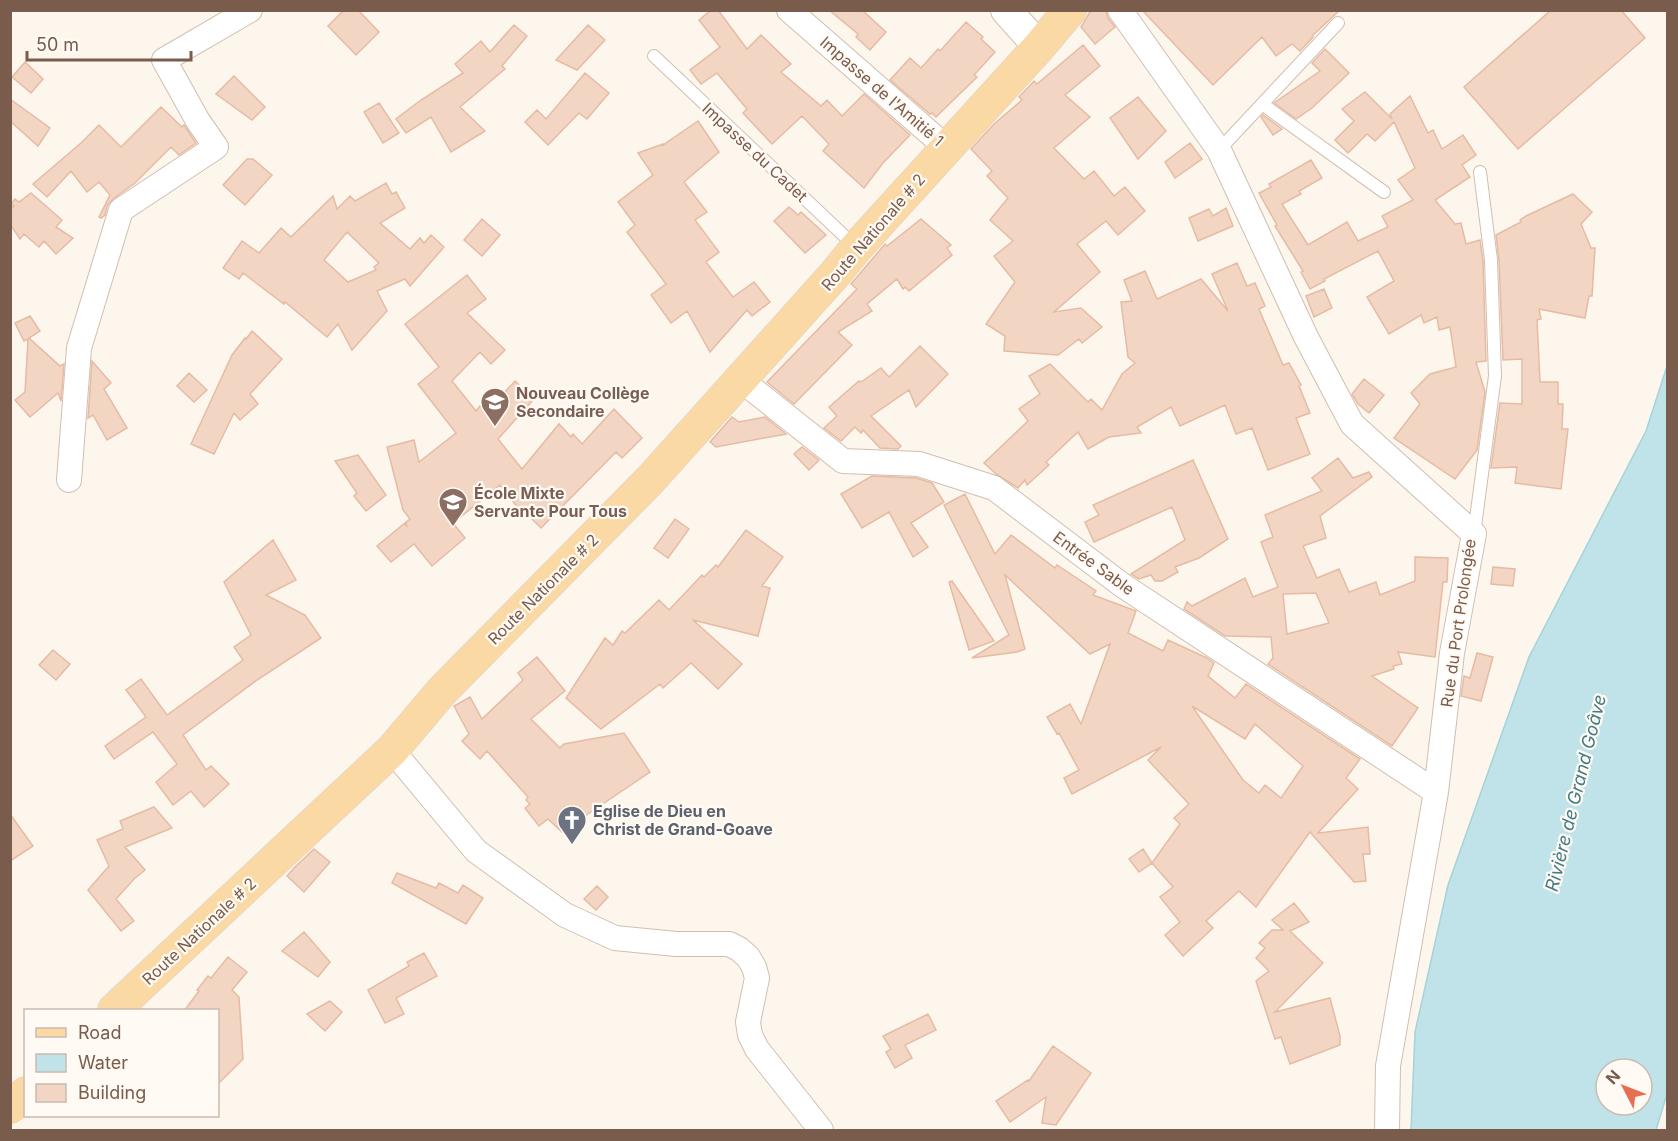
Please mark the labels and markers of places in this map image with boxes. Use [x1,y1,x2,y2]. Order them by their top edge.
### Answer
place label: Nouveau Collège Secondaire [516,383,650,421]
school or university icon: Nouveau Collège Secondaire [479,386,511,428]
place label: École Mixte Servante Pour Tous [474,483,627,521]
school or university icon: École Mixte Servante Pour Tous [437,486,469,528]
place label: Eglise de Dieu en Christ de Grand-Goave [593,801,773,839]
church icon: Eglise de Dieu en Christ de Grand-Goave [556,804,588,846]

